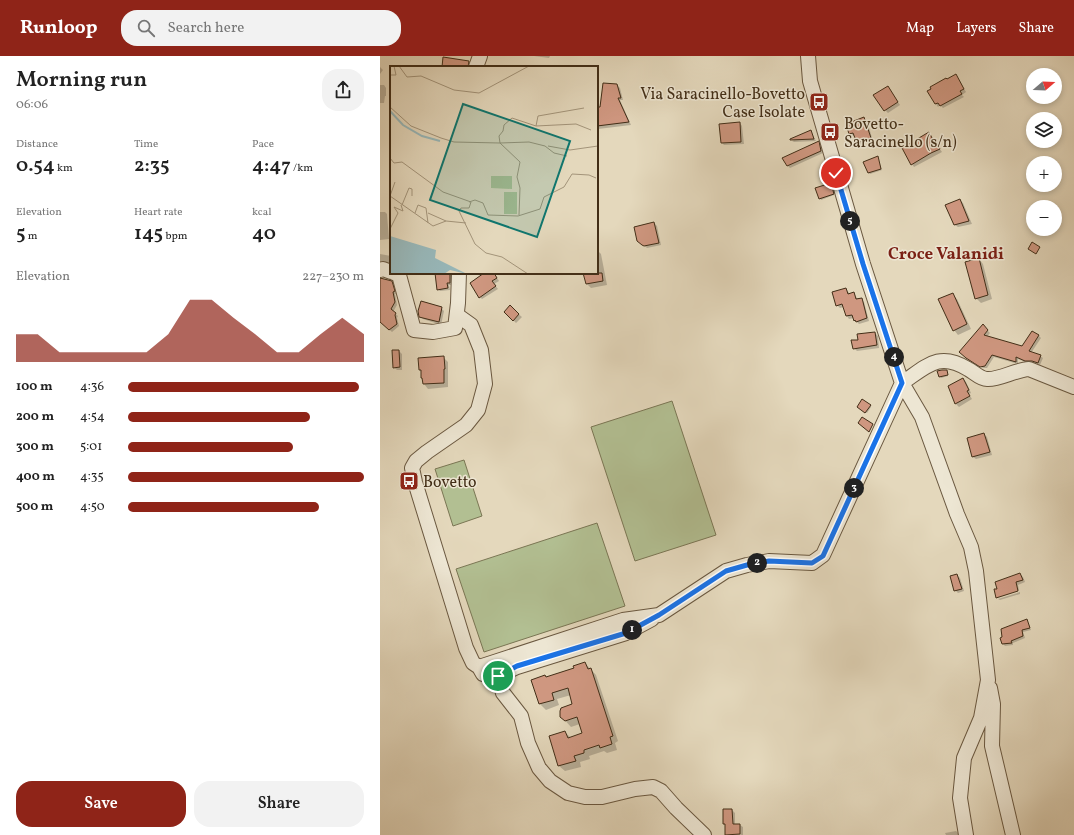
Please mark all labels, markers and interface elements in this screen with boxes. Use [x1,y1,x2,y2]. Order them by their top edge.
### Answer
search box [121,10,401,46]
text: Runloop [20,15,97,41]
icon: search [135,17,157,39]
text: Search here [167,18,244,39]
text: Map [906,19,934,38]
text: Layers [956,19,996,38]
text: Share [1018,19,1054,38]
text: Morning run [16,65,147,96]
inset map [390,66,598,274]
north arrow [1026,68,1062,104]
map controls [1026,68,1062,236]
button: share [322,69,364,111]
place label: Via Saracinello-Bovetto Case Isolate [640,84,805,124]
bus stop icon: Via Saracinello-Bovetto Case Isolate [808,91,830,113]
text: 06:06 [16,96,48,114]
button: layers [1026,112,1062,148]
place label: Bovetto- Saracinello (s/n) [844,114,957,154]
bus stop icon: Bovetto- Saracinello (s/n) [819,121,841,143]
text: Distance [16,137,58,152]
text: Time [134,137,158,152]
text: Pace [252,137,274,152]
text: 0.54 [16,152,55,180]
text: 2:35 [134,152,170,180]
text: 4:47 [252,152,291,180]
pin [819,156,853,190]
button: + [1026,156,1062,192]
text: km [55,161,73,176]
text: /km [291,161,313,176]
icon: check [825,162,847,184]
button: − [1026,200,1062,236]
text: Elevation [16,205,62,220]
text: Heart rate [134,205,183,220]
text: kcal [252,205,272,220]
pin: 5 [840,211,860,231]
text: 5 [847,213,853,228]
text: 5 [16,220,26,248]
text: 145 [134,220,163,248]
text: 40 [252,220,276,248]
text: m [26,229,38,244]
text: bpm [163,229,187,244]
district label: Croce Valanidi [888,243,1004,266]
text: Elevation [16,268,70,286]
text: 227–230 m [302,268,364,286]
pin: 4 [884,347,904,367]
text: 4 [891,349,897,364]
text: 100 m [16,378,53,396]
text: 4:36 [80,378,104,396]
text: 200 m [16,408,54,426]
text: 4:54 [80,408,105,426]
text: 300 m [16,438,54,456]
text: 5:01 [80,438,102,456]
text: 400 m [16,468,55,486]
text: 4:35 [80,468,104,486]
bus stop icon: Bovetto [398,470,420,492]
place label: Bovetto [423,472,477,494]
pin: 3 [844,478,864,498]
text: 3 [851,480,857,495]
text: 500 m [16,498,53,516]
text: 4:50 [80,498,105,516]
pin: 2 [747,553,767,573]
text: 2 [754,555,760,570]
pin: 1 [622,620,642,640]
text: 1 [630,622,634,637]
pin [481,659,515,693]
icon: arrive [487,665,509,687]
button: Save [16,781,186,827]
button: Share [194,781,364,827]

